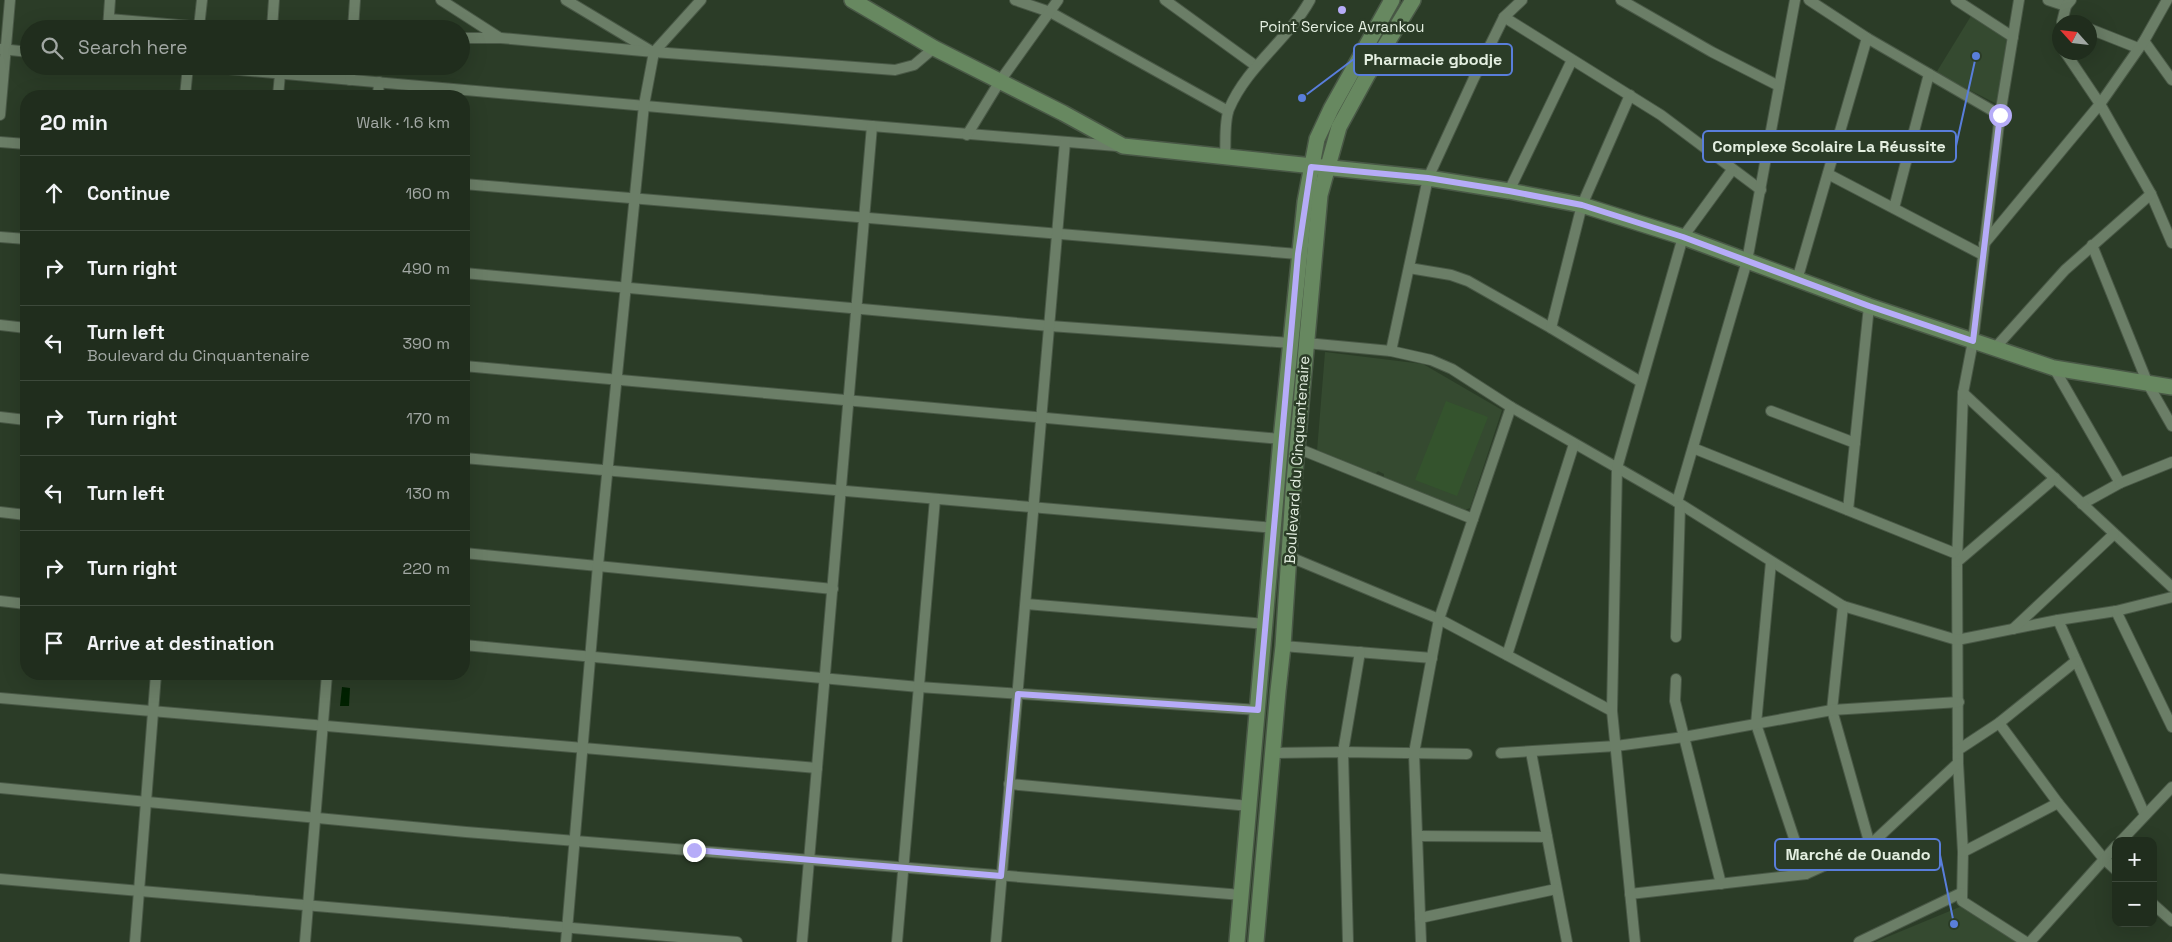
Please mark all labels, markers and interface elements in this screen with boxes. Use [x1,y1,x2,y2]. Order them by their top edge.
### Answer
marker: Point Service Avrankou [1336,4,1348,16]
north arrow [2052,15,2097,60]
place label: Point Service Avrankou [1259,17,1425,36]
search box [20,20,470,75]
icon: search [38,34,66,62]
text: Search here [78,35,188,60]
callout: Pharmacie gbodje [1354,44,1512,75]
text: Pharmacie gbodje [1364,49,1502,70]
route start [1989,104,2012,127]
text: 20 min [40,109,108,136]
text: Walk · 1.6 km [356,112,450,133]
callout: Complexe Scolaire La Réussite [1703,131,1956,162]
text: Complexe Scolaire La Réussite [1712,136,1946,157]
icon: ahead [40,179,68,207]
text: Continue [87,181,170,206]
text: 160 m [405,183,450,204]
icon: right [40,254,68,282]
text: Turn right [87,256,177,281]
text: 490 m [402,258,450,279]
text: Turn left [87,320,165,345]
icon: left [40,329,68,357]
text: 390 m [402,333,450,354]
text: Boulevard du Cinquantenaire [87,345,310,366]
street label: Boulevard du Cinquantenaire [1280,355,1313,565]
icon: right [40,404,68,432]
text: Turn right [87,406,177,431]
text: 170 m [406,408,450,429]
icon: left [40,479,68,507]
text: Turn left [87,481,165,506]
text: 130 m [406,483,450,504]
icon: right [40,554,68,582]
text: Turn right [87,556,177,581]
text: 220 m [403,558,450,579]
icon: arrive [40,629,68,657]
text: Arrive at destination [87,631,275,656]
map controls [2112,837,2157,927]
button: + [2112,837,2157,882]
route end [683,839,706,862]
callout: Marché de Ouando [1775,839,1940,870]
text: Marché de Ouando [1785,844,1931,865]
button: − [2112,882,2157,927]

